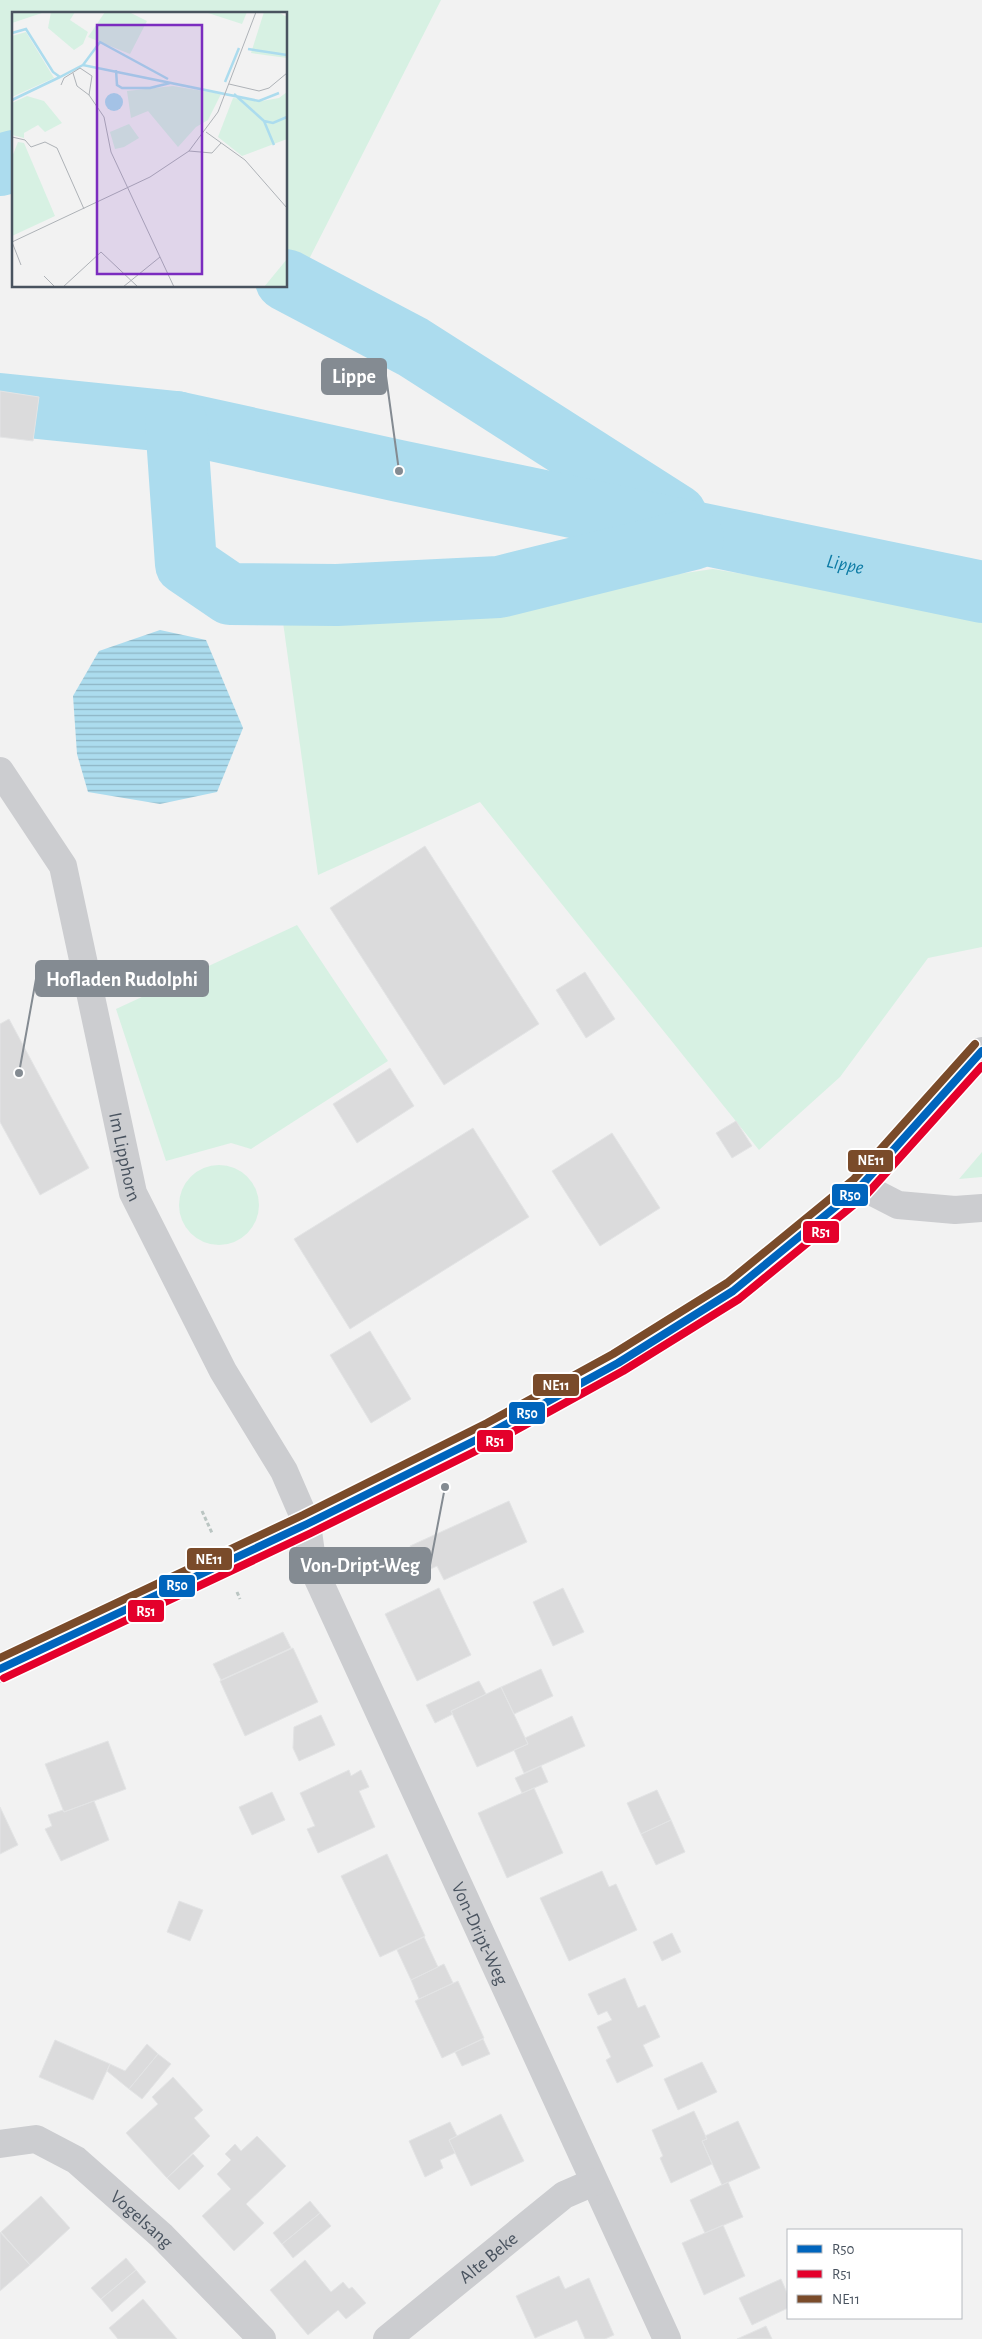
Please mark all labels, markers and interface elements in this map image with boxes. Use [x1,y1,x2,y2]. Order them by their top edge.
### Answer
inset map [12,12,288,288]
callout: Lippe [322,359,386,394]
text: Lippe [332,367,376,387]
water label: Lippe [825,551,866,578]
callout: Hofladen Rudolphi [36,961,208,996]
text: Hofladen Rudolphi [46,970,198,990]
street label: Im Lipphorn [105,1111,144,1205]
line badge: NE11 [847,1149,894,1173]
text: NE11 [858,1154,884,1168]
line badge: R50 [831,1183,869,1207]
text: R50 [839,1189,861,1203]
line badge: R51 [802,1220,840,1244]
text: R51 [811,1226,831,1240]
line badge: NE11 [532,1373,580,1397]
text: NE11 [543,1379,569,1393]
line badge: R50 [508,1401,546,1425]
text: R50 [516,1407,538,1421]
line badge: R51 [476,1429,514,1453]
text: R51 [485,1435,505,1449]
line badge: NE11 [186,1547,233,1571]
callout: Von-Dript-Weg [290,1548,430,1583]
text: NE11 [196,1553,222,1567]
text: Von-Dript-Weg [300,1556,421,1576]
line badge: R50 [158,1574,196,1598]
text: R50 [166,1579,188,1593]
line badge: R51 [127,1599,165,1623]
text: R51 [136,1605,156,1619]
street label: Von-Dript-Weg [448,1879,511,1989]
street label: Vogelsang [106,2187,177,2253]
street label: Alte Beke [456,2229,522,2287]
legend [787,2229,962,2319]
text: R50 [832,2242,855,2257]
text: R51 [832,2267,852,2282]
text: NE11 [832,2292,860,2307]

